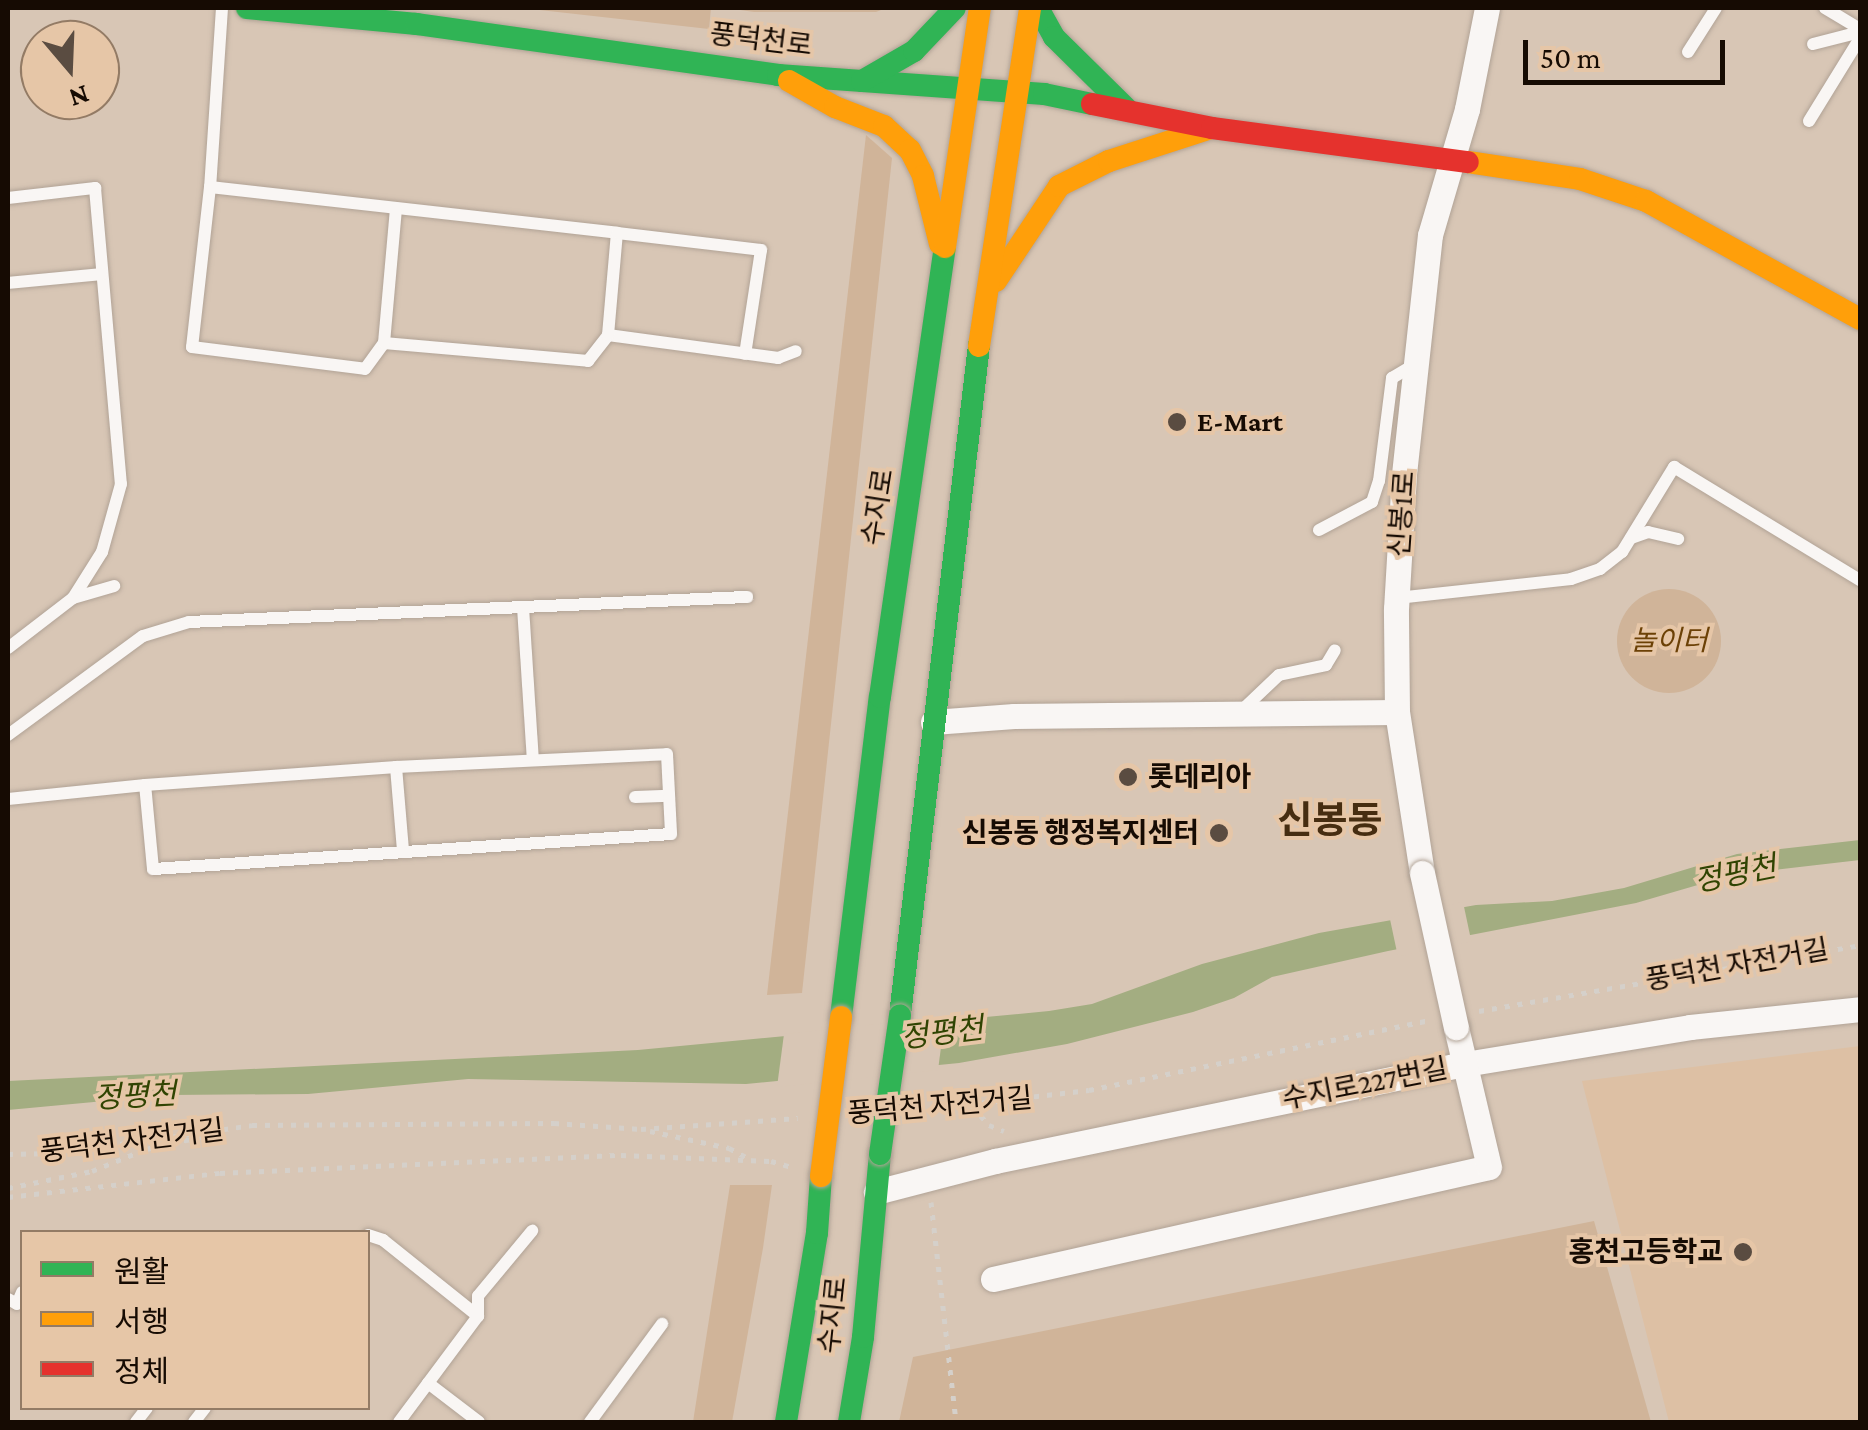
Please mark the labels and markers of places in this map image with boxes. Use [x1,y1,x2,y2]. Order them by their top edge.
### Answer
place label: E-Mart [1197,405,1283,439]
marker: E-Mart [1166,411,1188,433]
place label: 롯데리아 [1148,760,1251,794]
marker: 롯데리아 [1117,766,1139,788]
place label: 신봉동 행정복지센터 [962,816,1199,850]
marker: 신봉동 행정복지센터 [1208,822,1230,844]
place label: 홍천고등학교 [1568,1235,1723,1269]
marker: 홍천고등학교 [1732,1241,1754,1263]

